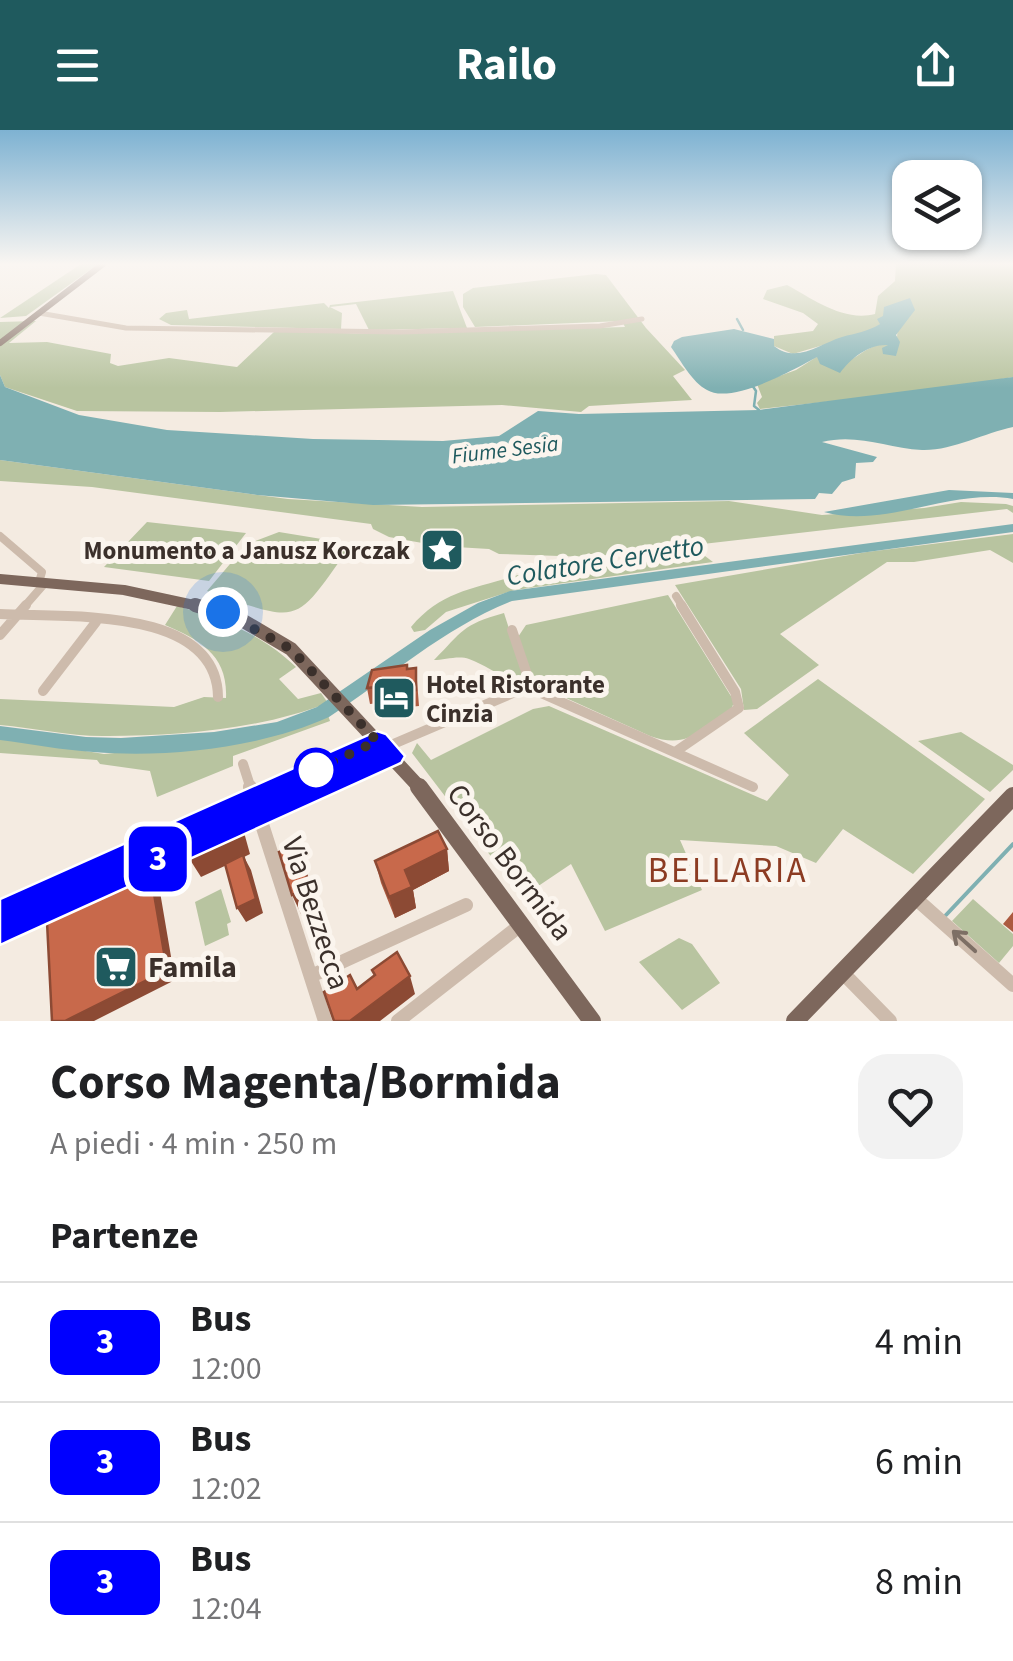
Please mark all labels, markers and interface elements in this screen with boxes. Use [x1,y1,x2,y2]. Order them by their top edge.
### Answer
text: Railo [456,33,557,97]
icon: menu [50,38,105,93]
icon: share [908,38,963,93]
map controls [892,160,982,250]
button: layers [892,160,982,250]
water label: Fiume Sesia [450,428,560,472]
water label: Colatore Cervetto [504,526,707,596]
place icon: Monumento a Janusz Korczak [419,527,465,573]
place label: Monumento a Janusz Korczak [84,533,410,569]
your location [198,587,248,637]
place label: Hotel Ristorante Cinzia [426,667,605,732]
hotel icon: Hotel Ristorante Cinzia [371,675,417,721]
unlabelled marker [295,749,337,791]
street label: Corso Bormida [436,775,583,950]
line badge: 3 [126,826,190,892]
street label: Via Bezzecca [271,831,360,995]
text: 3 [149,834,167,884]
district label: BELLARIA [648,846,808,896]
one-way arrow [952,930,977,953]
supermarket icon: Famila [93,944,139,990]
place label: Famila [148,946,237,989]
text: Corso Magenta/Bormida [50,1049,561,1117]
button: heart [858,1054,963,1159]
text: A piedi · 4 min · 250 m [50,1121,337,1167]
text: Partenze [50,1209,199,1263]
text: Bus [190,1292,251,1346]
text: 4 min [875,1315,963,1369]
text: 3 [96,1317,114,1367]
text: 12:00 [190,1346,262,1392]
text: Bus [190,1412,251,1466]
text: 6 min [875,1435,963,1489]
text: 3 [96,1437,114,1487]
text: 12:02 [190,1466,262,1512]
text: Bus [190,1532,251,1586]
text: 8 min [875,1555,963,1609]
text: 3 [96,1557,114,1607]
text: 12:04 [190,1586,262,1632]

